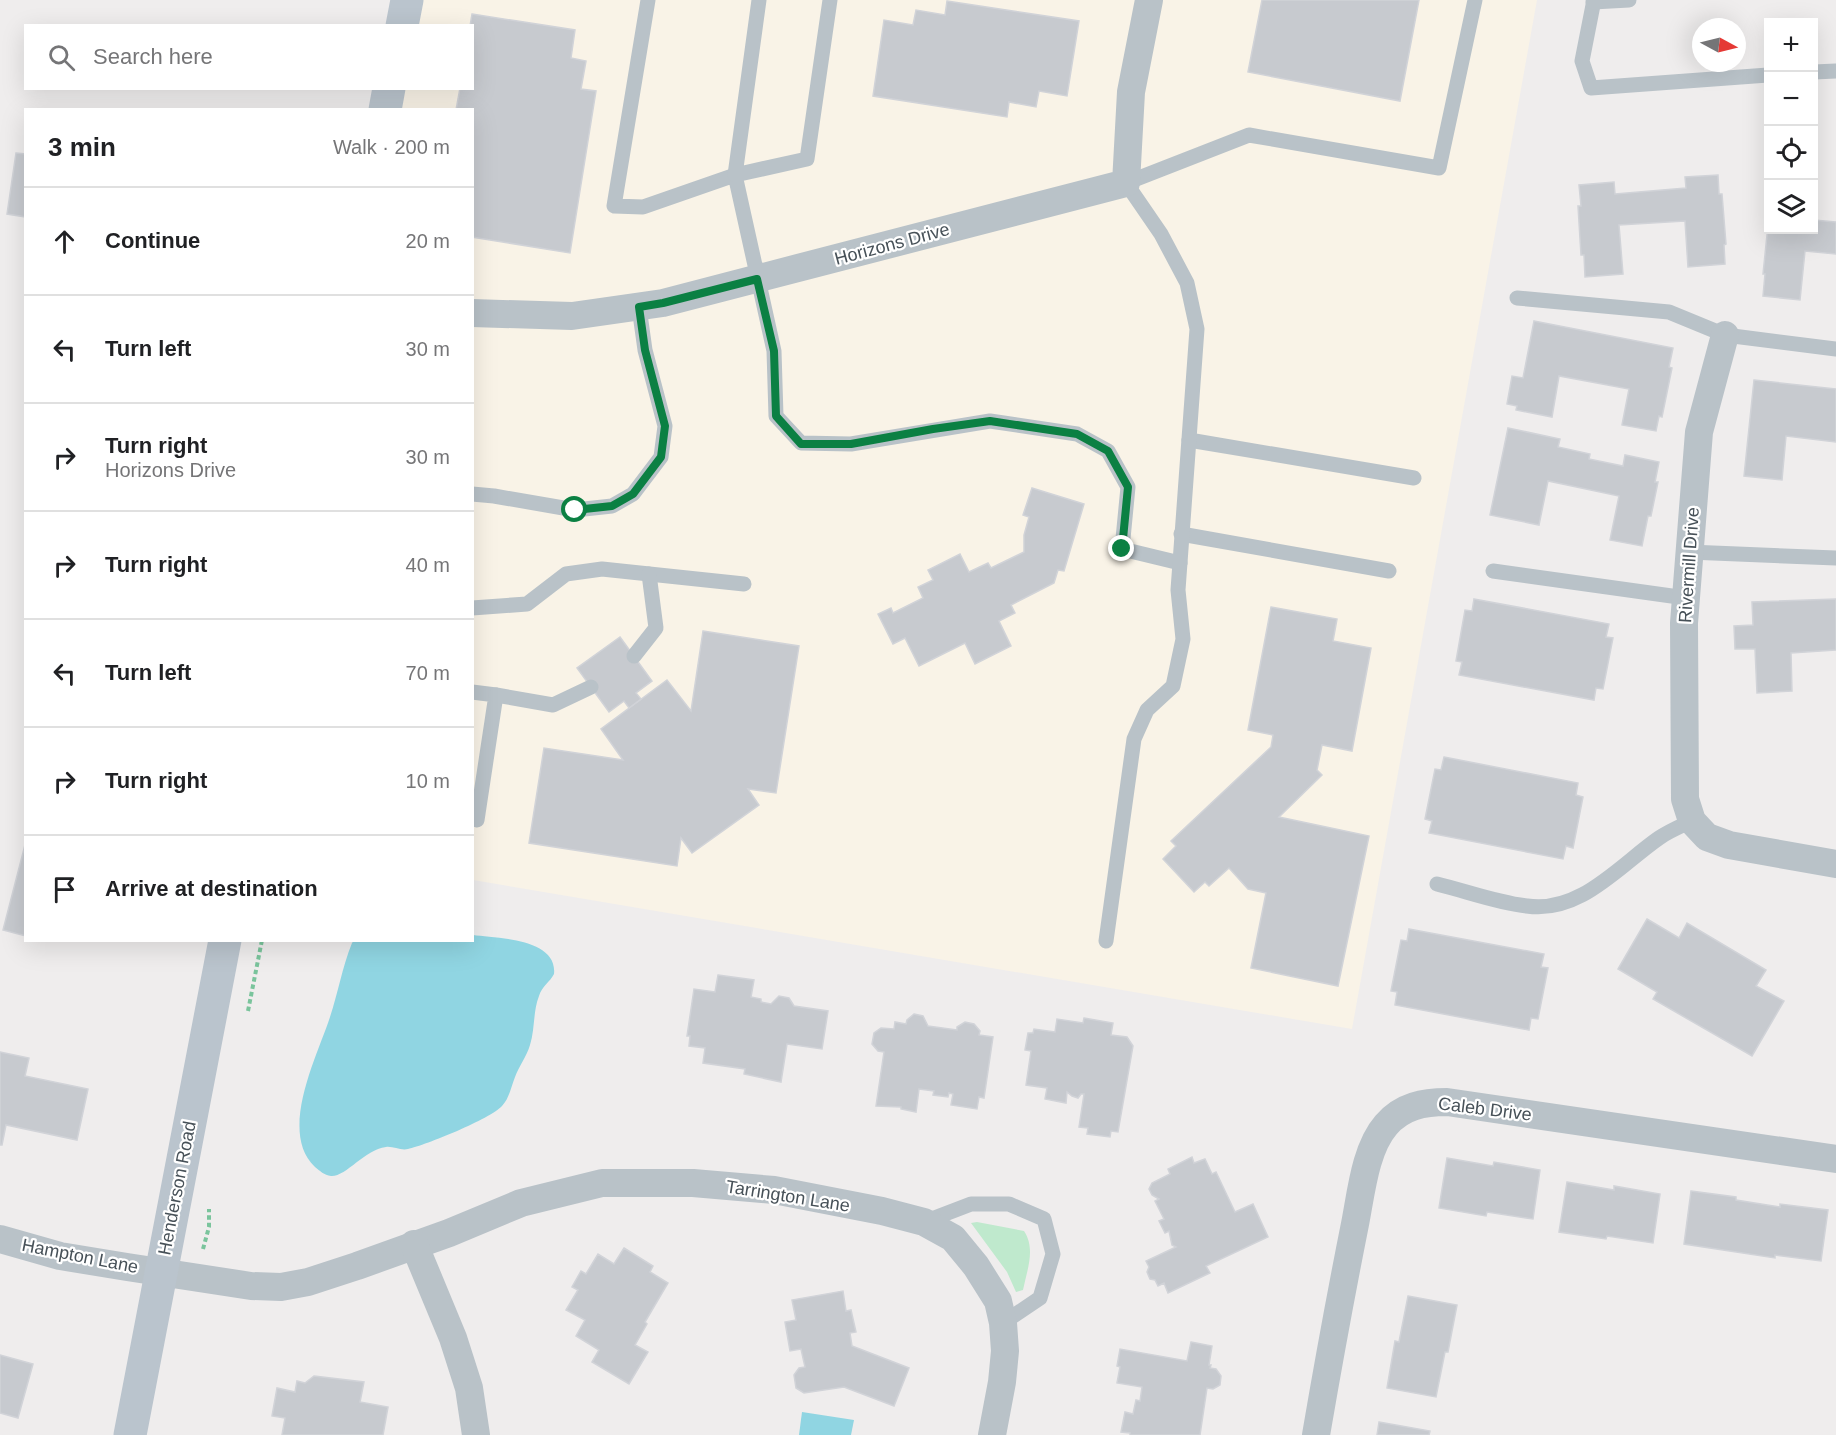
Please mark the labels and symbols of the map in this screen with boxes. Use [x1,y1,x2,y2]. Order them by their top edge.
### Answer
north arrow [1692,18,1746,72]
street label: Horizons Drive [832,219,952,269]
route start [561,496,587,522]
street label: Rivermill Drive [1675,506,1703,624]
route end [1108,535,1134,561]
street label: Caleb Drive [1437,1093,1533,1125]
street label: Henderson Road [154,1119,200,1257]
street label: Tarrington Lane [725,1176,851,1216]
street label: Hampton Lane [20,1235,140,1277]

